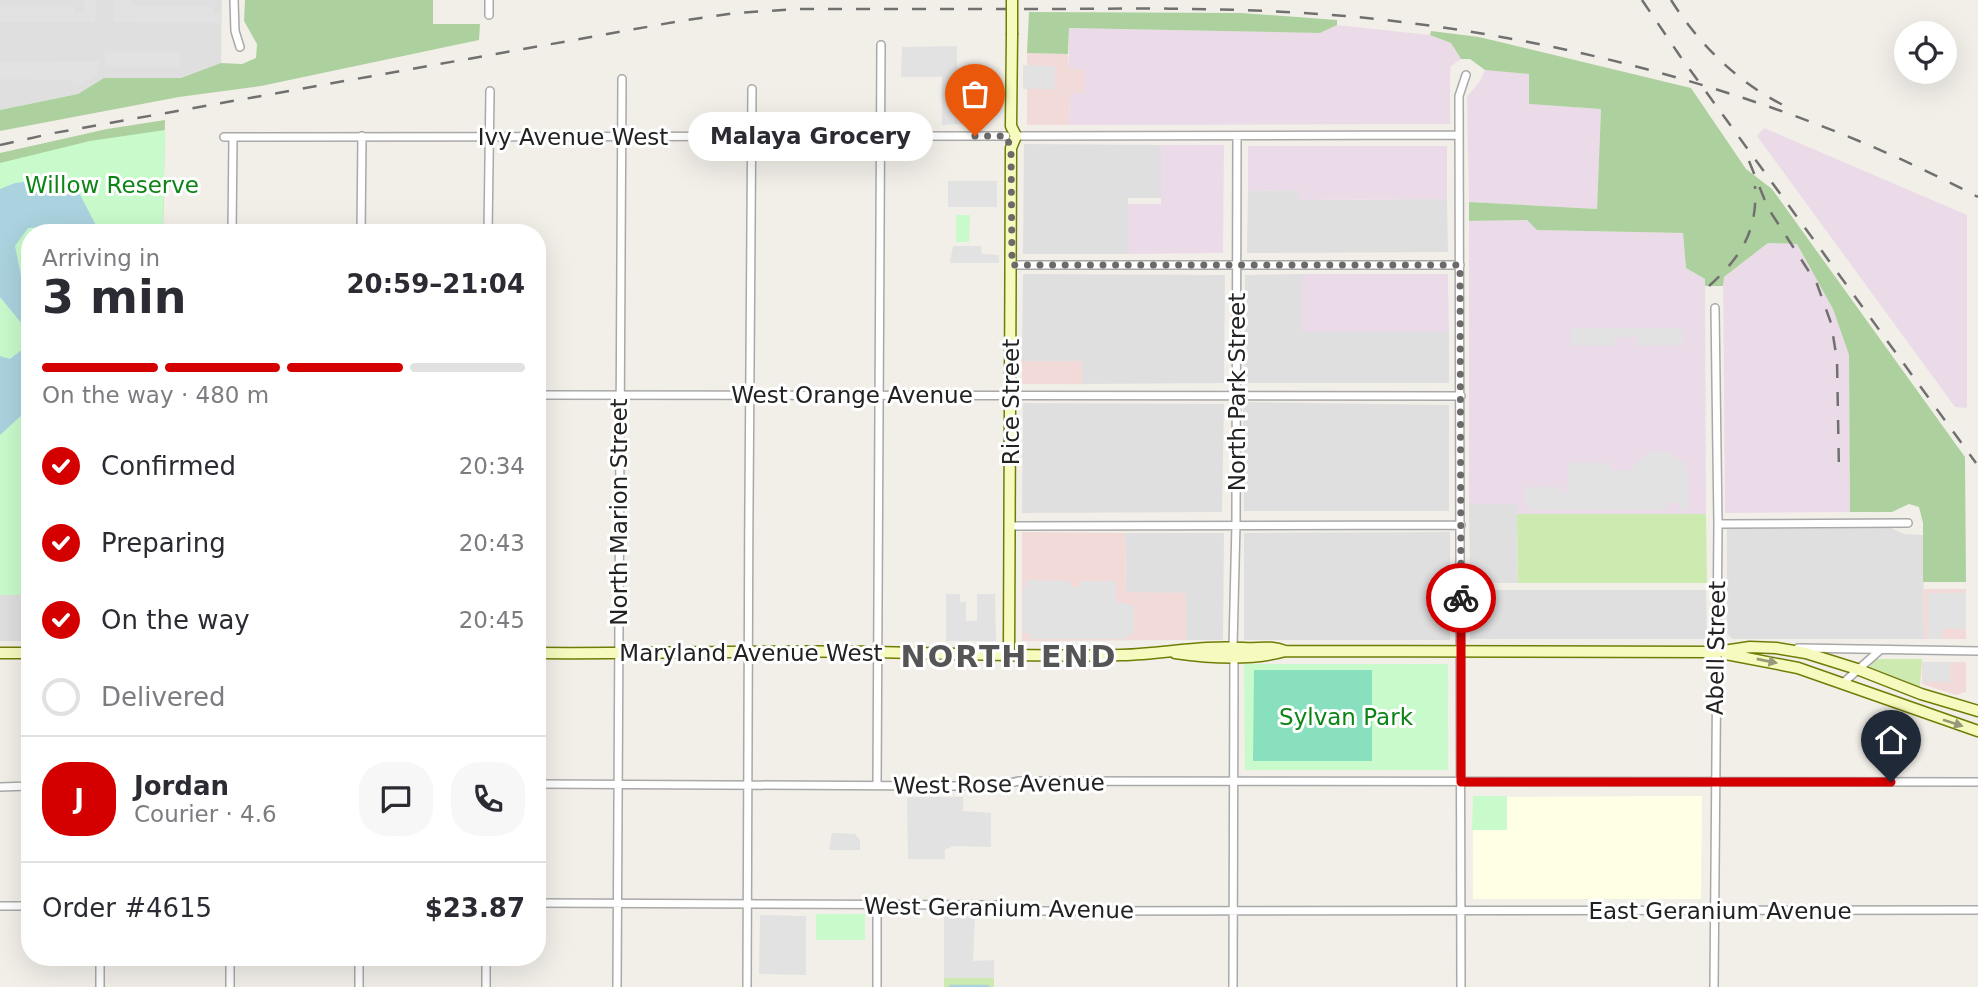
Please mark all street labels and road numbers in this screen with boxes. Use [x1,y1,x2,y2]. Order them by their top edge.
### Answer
street label: Ivy Avenue West [478,124,668,150]
street label: North Park Street [1224,293,1250,491]
street label: Rice Street [998,339,1024,465]
street label: West Orange Avenue [731,382,973,408]
street label: North Marion Street [606,398,632,626]
street label: Abell Street [1702,581,1730,715]
street label: Maryland Avenue West [619,640,883,666]
street label: West Rose Avenue [893,769,1105,799]
street label: West Geranium Avenue [864,893,1134,923]
street label: East Geranium Avenue [1588,898,1852,924]

